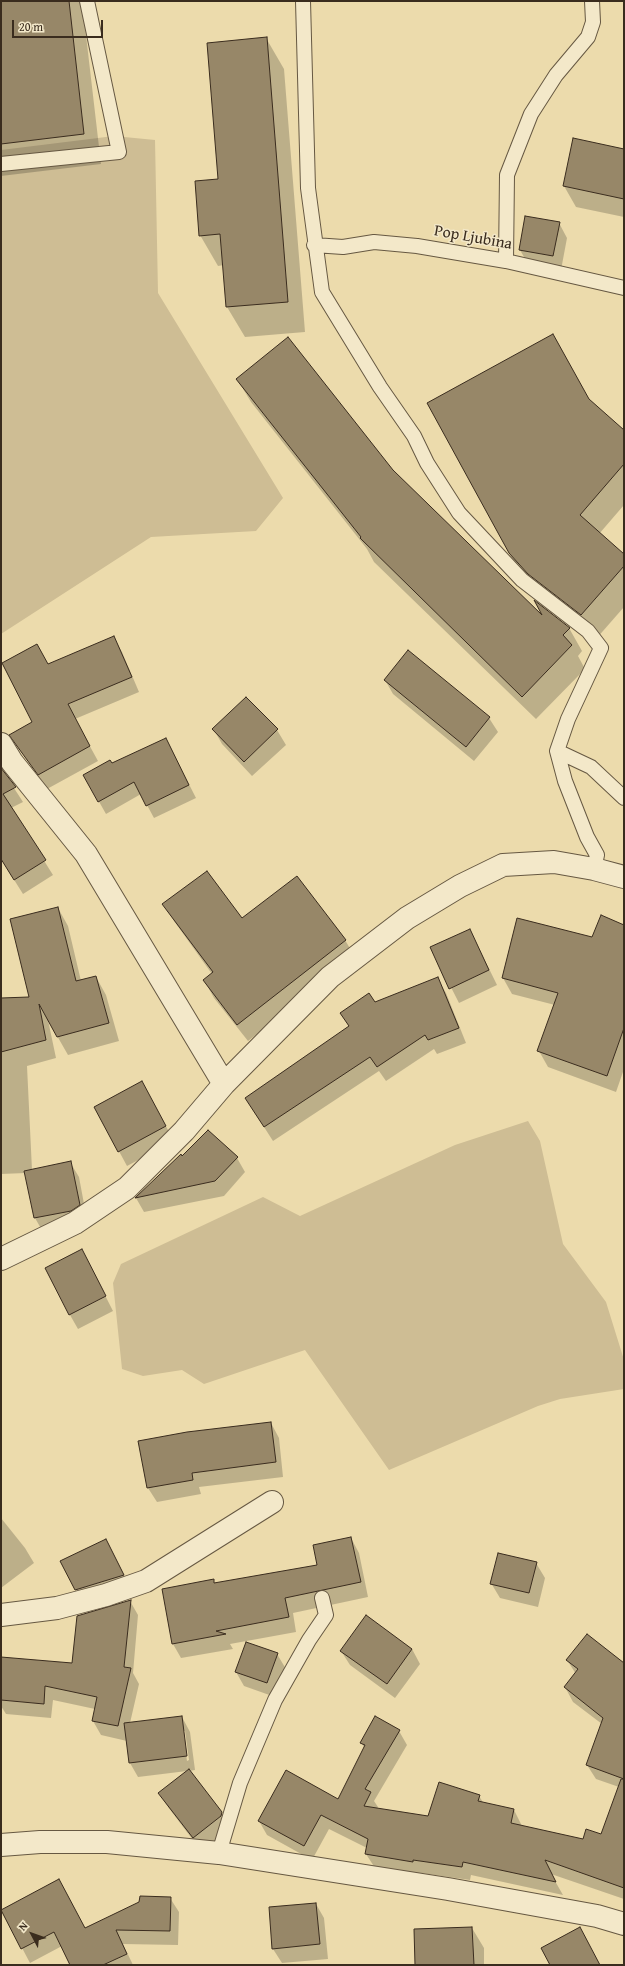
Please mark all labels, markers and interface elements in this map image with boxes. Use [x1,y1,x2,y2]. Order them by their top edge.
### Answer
scale bar [14,12,105,38]
text: 20 m [19,18,43,35]
street label: Pop Ljubina [432,222,514,254]
north arrow [12,1914,52,1954]
text: N [14,1918,31,1934]

